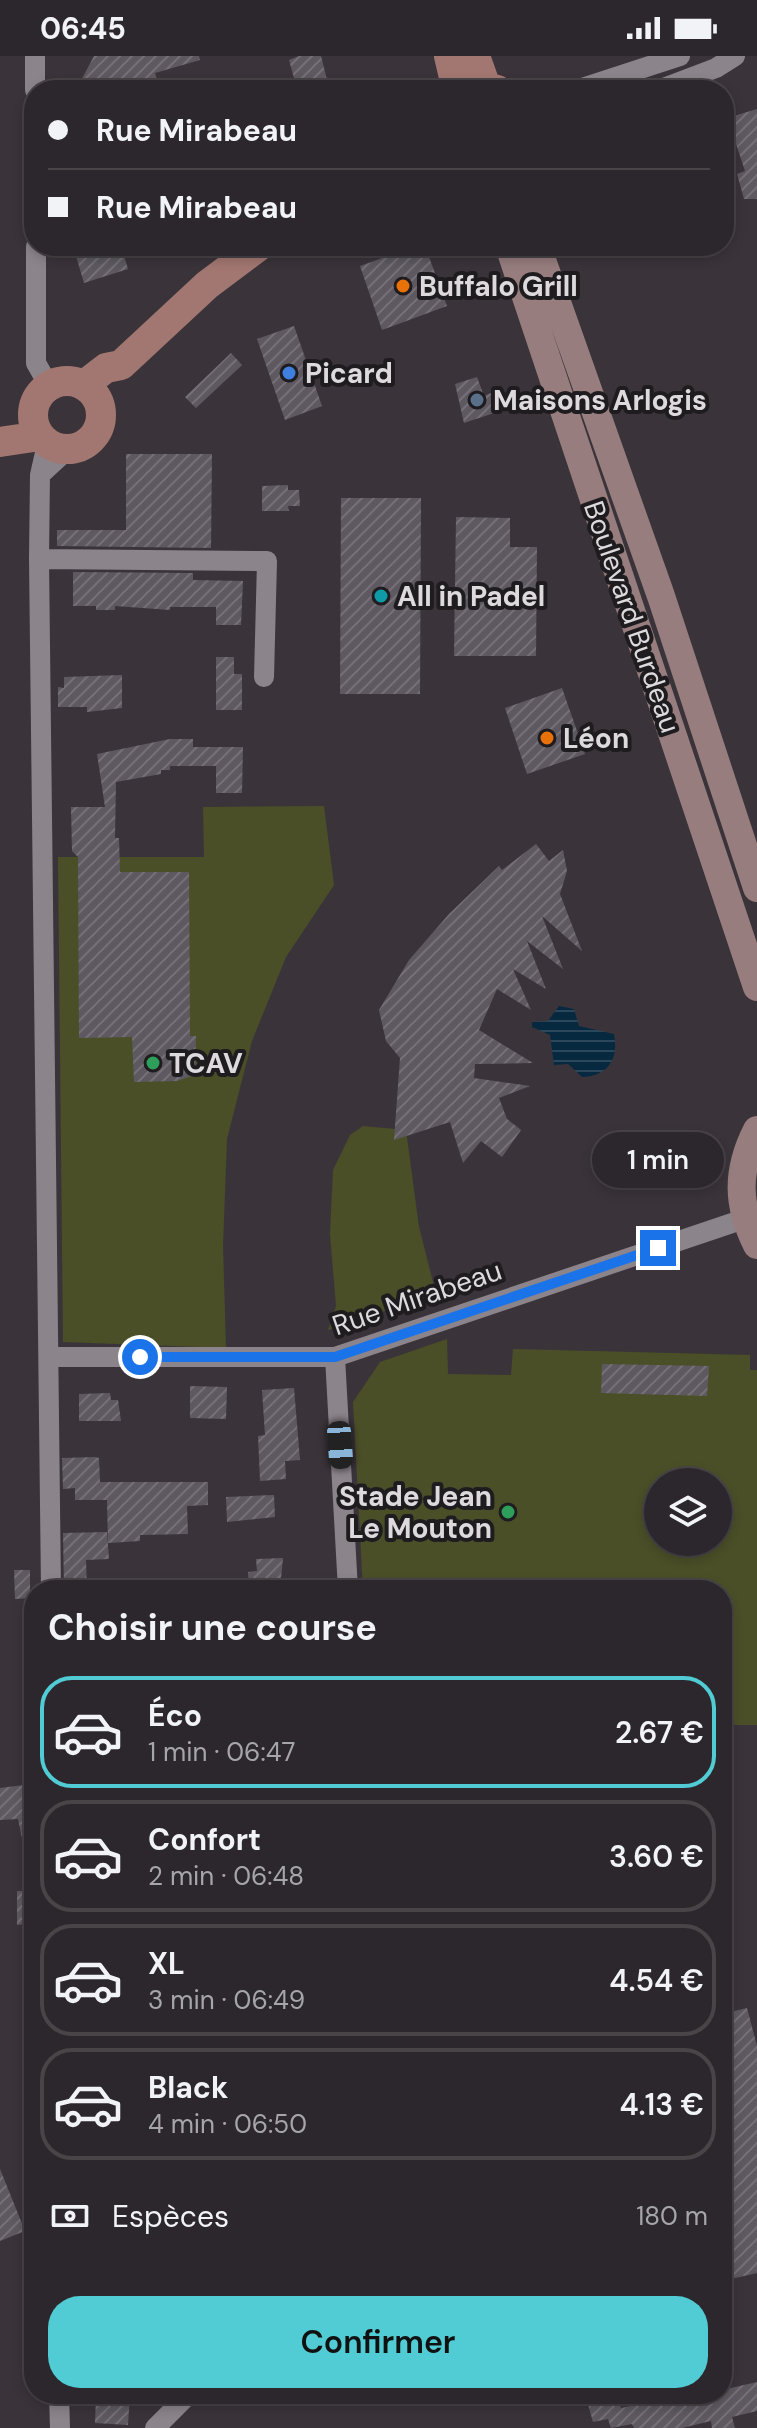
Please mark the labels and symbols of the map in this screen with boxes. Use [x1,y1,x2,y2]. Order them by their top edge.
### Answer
place label: Buffalo Grill [419,268,578,305]
marker: Buffalo Grill [394,277,412,295]
place label: Picard [305,355,393,392]
marker: Picard [280,364,298,382]
place label: Maisons Arlogis [493,382,707,419]
marker: Maisons Arlogis [468,391,486,409]
street label: Boulevard Burdeau [575,496,689,738]
place label: All in Padel [397,578,545,615]
marker: All in Padel [372,587,390,605]
place label: Léon [563,720,629,757]
marker: Léon [538,729,556,747]
place label: TCAV [169,1045,243,1082]
marker: TCAV [144,1054,162,1072]
callout: 1 min [592,1132,724,1188]
route end [640,1230,676,1266]
street label: Rue Mirabeau [327,1252,507,1344]
route start [122,1339,158,1375]
car [326,1420,354,1470]
place label: Stade Jean Le Mouton [339,1478,492,1547]
marker: Stade Jean Le Mouton [499,1503,517,1521]

